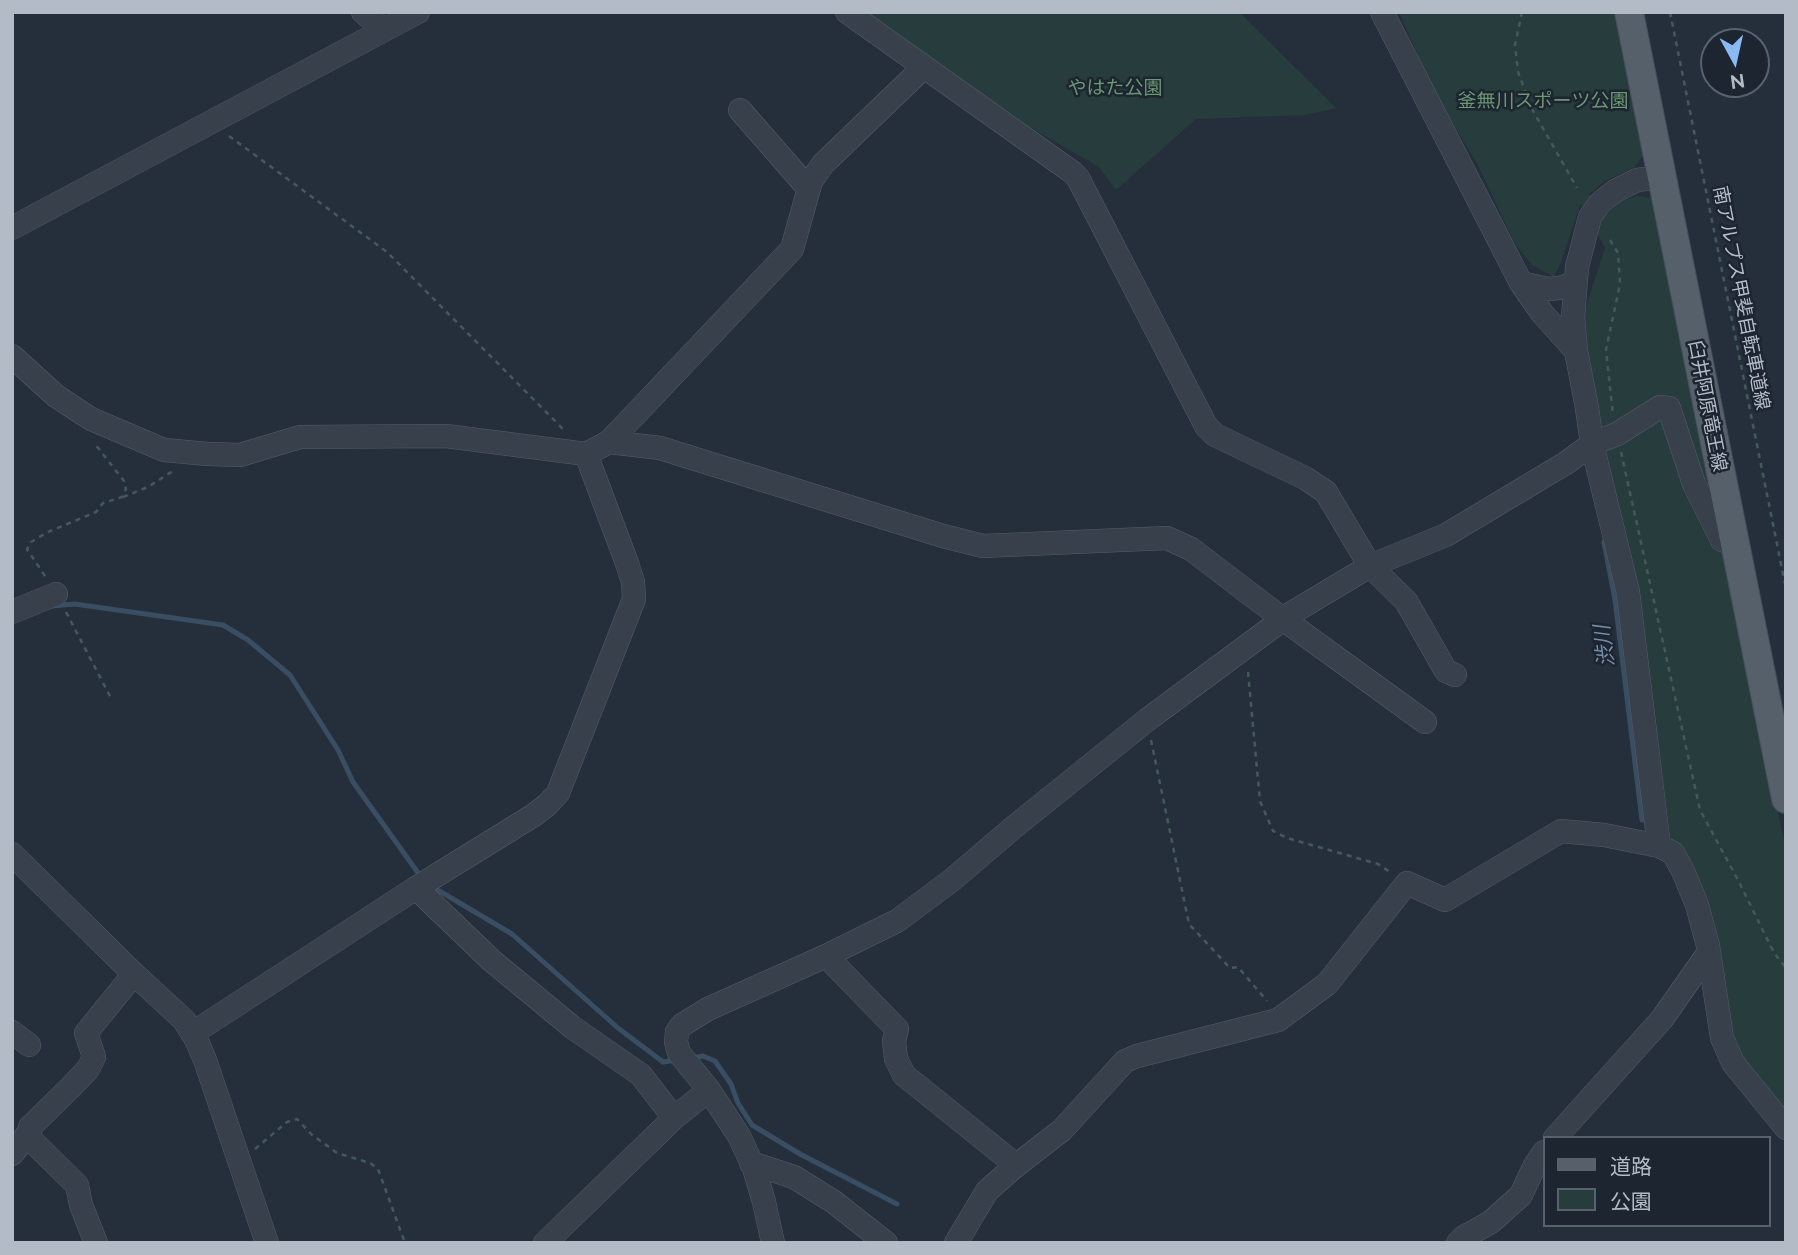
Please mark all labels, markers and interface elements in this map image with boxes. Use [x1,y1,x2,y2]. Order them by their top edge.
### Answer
north arrow [1700,28,1770,98]
text: N [1729,70,1746,94]
park label: やはた公園 [1068,77,1162,99]
park label: 釜無川スポーツ公園 [1458,90,1628,112]
street label: 南アルプス甲斐自転車道線 [1708,184,1774,412]
street label: 臼井阿原竜王線 [1683,339,1731,473]
water label: 渋川 [1590,624,1620,668]
legend [1542,1136,1770,1227]
text: 道路 [1610,1154,1652,1179]
text: 公園 [1610,1189,1652,1214]

